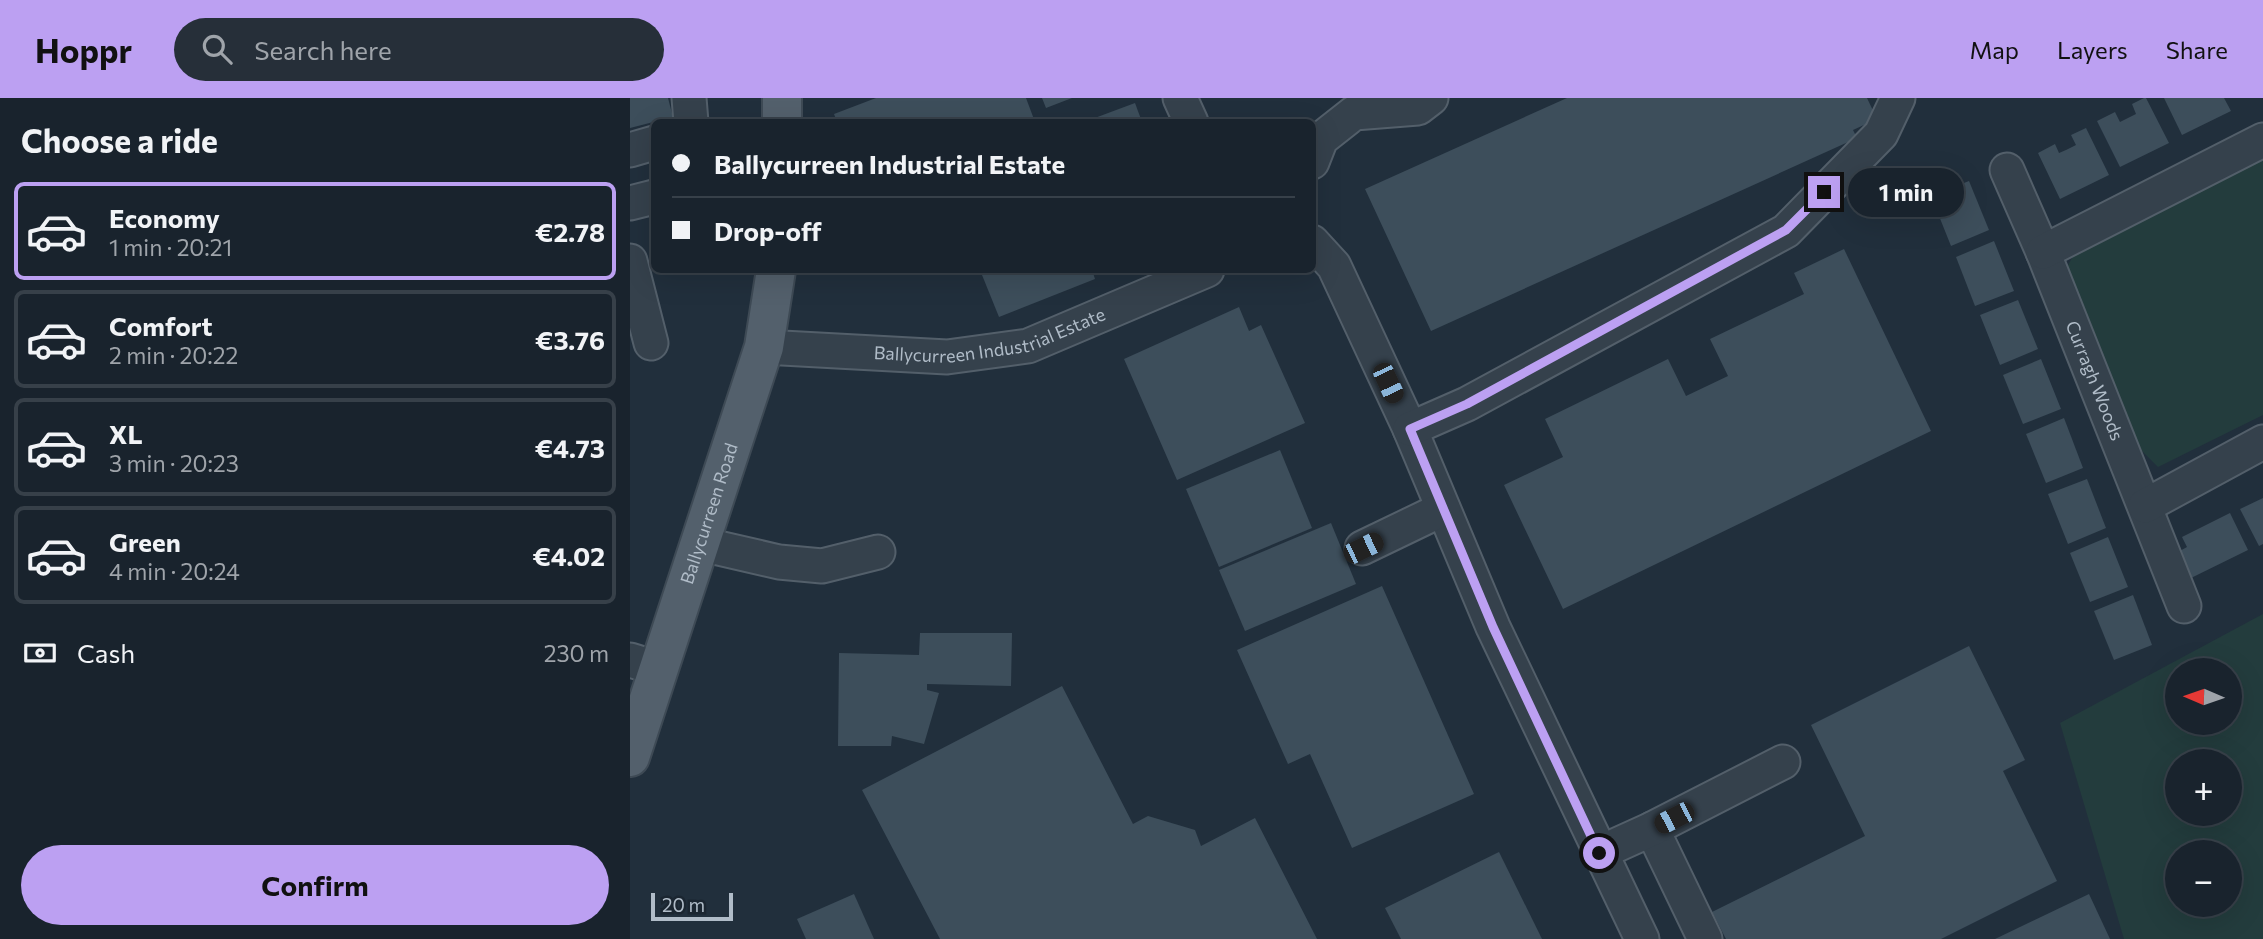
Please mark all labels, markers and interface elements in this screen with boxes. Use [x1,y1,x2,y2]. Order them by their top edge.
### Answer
search box [174,18,664,81]
text: Hoppr [35,29,132,70]
icon: search [198,30,236,68]
text: Search here [254,34,392,65]
text: Map [1970,35,2019,64]
text: Layers [2057,35,2128,64]
text: Share [2166,35,2228,64]
text: Choose a ride [21,120,218,160]
text: Ballycurreen Industrial Estate [714,148,1065,179]
callout: 1 min [1848,168,1964,217]
route end [1808,176,1840,208]
text: 1 min [1879,178,1933,206]
icon: car [25,200,88,263]
text: Economy [109,202,220,233]
text: Drop-off [714,215,821,246]
text: €2.78 [535,216,605,247]
text: 1 min · 20:21 [109,233,232,261]
street label: Ballycurreen Industrial Estate [873,303,1108,367]
icon: car [25,308,88,371]
text: Comfort [109,310,212,341]
street label: Curragh Woods [2061,317,2129,443]
text: €3.76 [535,324,605,355]
text: 2 min · 20:22 [109,341,238,369]
car [1370,360,1407,406]
icon: car [25,416,88,479]
text: XL [109,418,143,449]
text: €4.73 [535,432,605,463]
street label: Ballycurreen Road [675,440,742,587]
text: 3 min · 20:23 [109,449,239,477]
icon: car [25,524,88,587]
text: Green [109,526,181,557]
car [1340,529,1387,567]
text: €4.02 [532,540,605,571]
text: 4 min · 20:24 [109,557,240,585]
icon: cash [21,634,59,672]
text: Cash [77,637,135,668]
text: 230 m [544,639,609,667]
north arrow [2165,658,2242,735]
map controls [2165,658,2242,917]
button: + [2165,749,2242,826]
car [1651,799,1698,837]
route start [1583,837,1615,869]
button: − [2165,840,2242,917]
button: Confirm [21,845,609,925]
scale bar [651,890,733,922]
text: 20 m [662,893,705,916]

